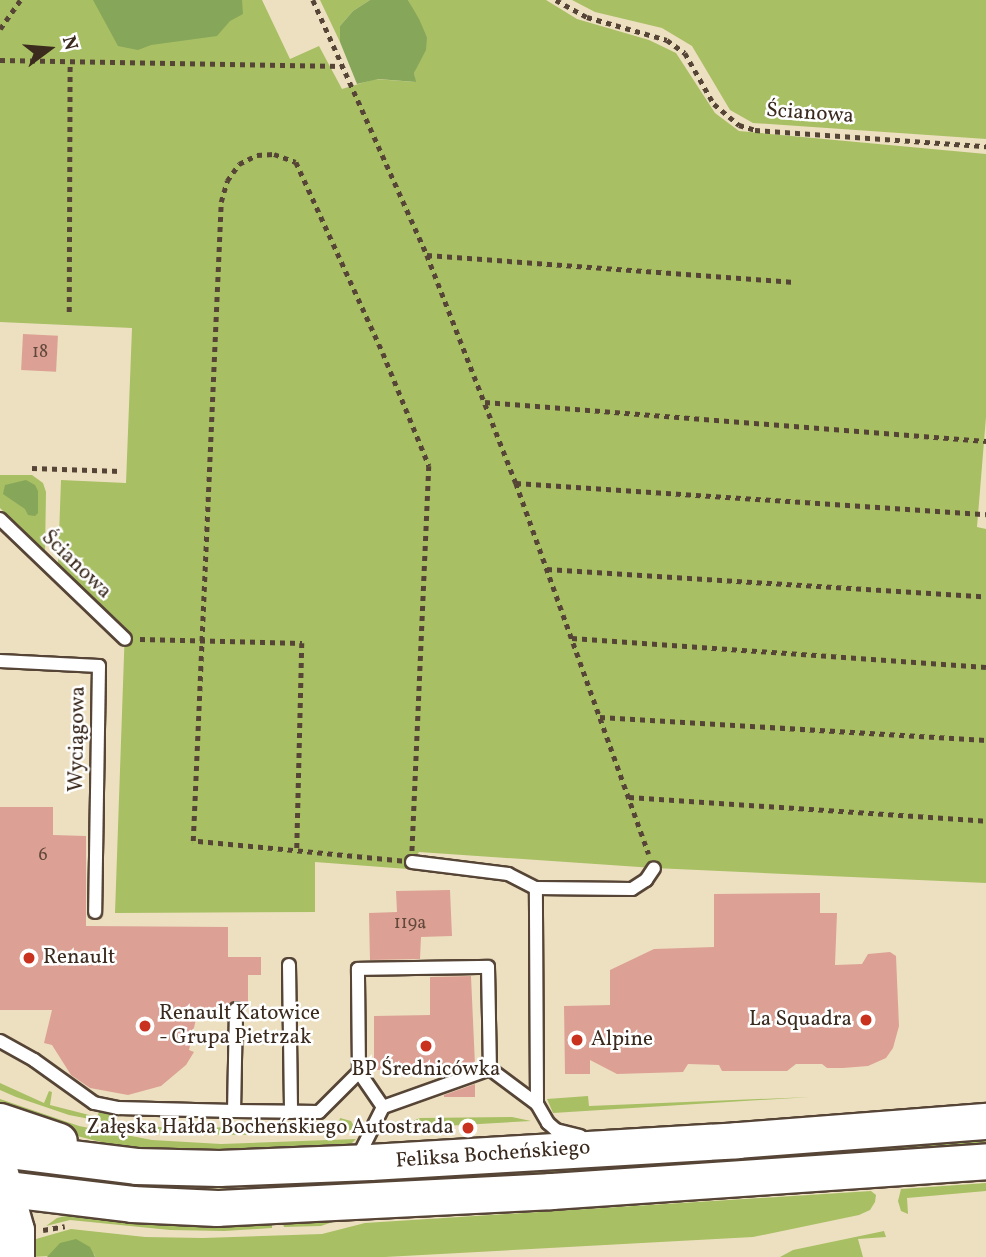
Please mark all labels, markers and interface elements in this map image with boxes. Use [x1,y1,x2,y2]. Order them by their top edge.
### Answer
north arrow [14,14,84,84]
text: N [55,33,84,53]
street label: Ścianowa [765,98,855,130]
house number: 18 [32,342,48,364]
street label: Ścianowa [36,525,116,605]
street label: Wyciągowa [64,686,92,792]
house number: 6 [38,845,48,867]
house number: 119a [394,913,426,935]
place label: Renault [43,945,115,971]
marker: Renault [21,950,37,966]
place label: Renault Katowice - Grupa Pietrzak [159,1001,320,1051]
place label: La Squadra [749,1007,852,1033]
marker: La Squadra [858,1012,874,1028]
marker: Renault Katowice - Grupa Pietrzak [137,1018,153,1034]
place label: Alpine [591,1027,653,1053]
marker: Alpine [569,1032,585,1048]
marker: BP Średnicówka [418,1038,434,1054]
place label: BP Średnicówka [351,1057,501,1083]
place label: Załęska Hałda Bocheńskiego Autostrada [87,1115,454,1141]
marker: Załęska Hałda Bocheńskiego Autostrada [460,1120,476,1136]
street label: Feliksa Bocheńskiego [395,1136,591,1174]

